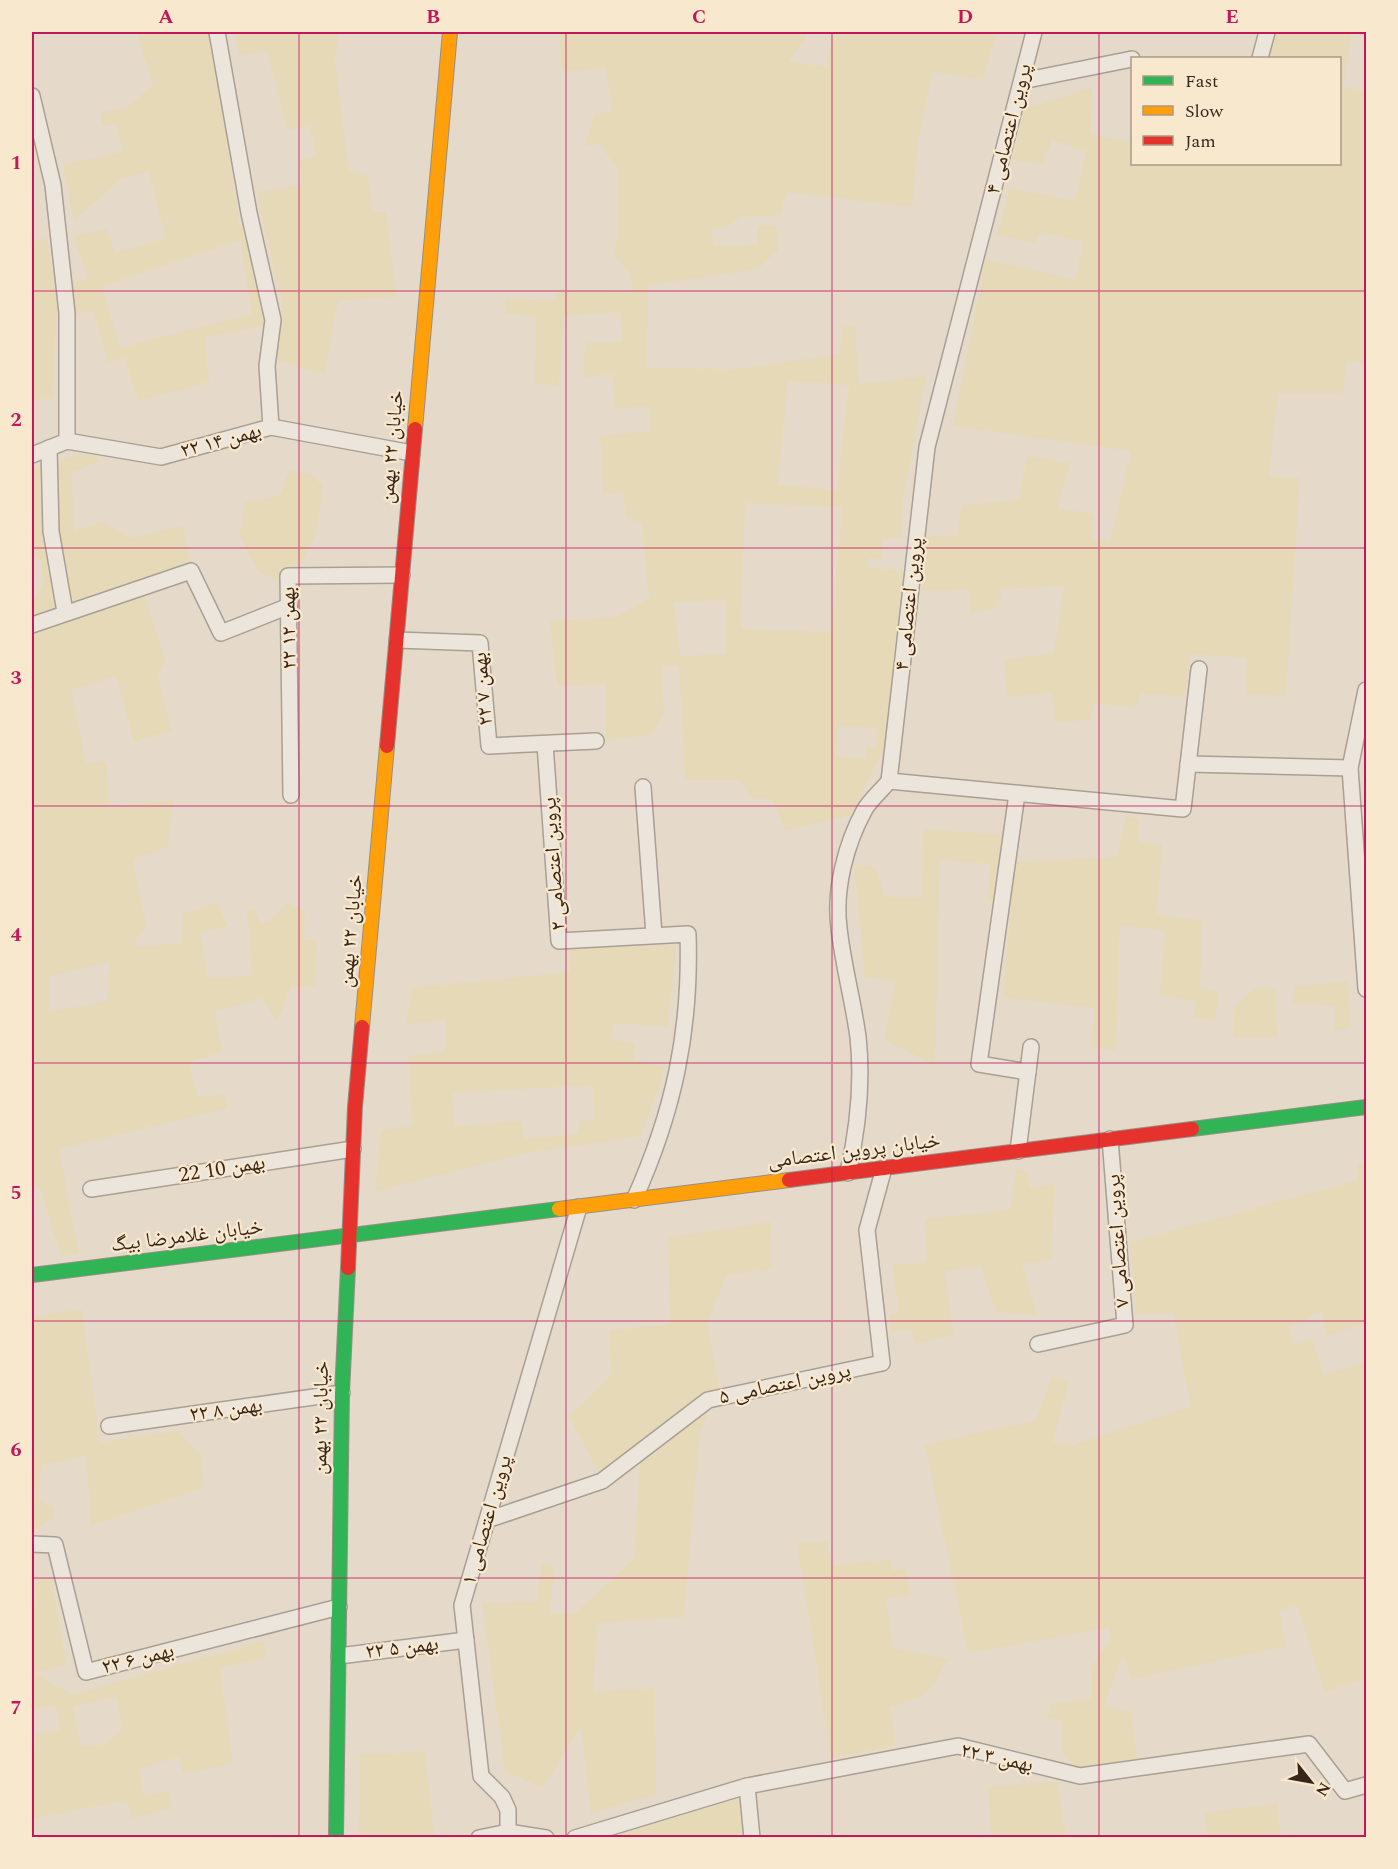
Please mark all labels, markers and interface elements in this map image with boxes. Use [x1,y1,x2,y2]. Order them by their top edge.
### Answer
text: A [158,2,174,32]
text: B [426,2,440,32]
text: C [692,2,706,32]
text: D [957,2,973,32]
text: E [1225,2,1239,32]
legend [1131,57,1341,165]
street label: پروین اعتصامی ۴ [977,60,1041,198]
text: Fast [1185,68,1218,95]
text: Slow [1185,98,1224,125]
text: Jam [1185,128,1216,155]
text: 1 [10,148,22,178]
street label: خیابان ۲۲ بهمن [371,389,413,505]
text: 2 [10,405,22,435]
street label: ۲۲ بهمن ۱۴ [177,415,265,467]
street label: پروین اعتصامی ۴ [886,536,932,672]
street label: ۲۲ بهمن ۱۲ [272,586,306,670]
street label: ۲۲ بهمن ۷ [464,651,502,727]
text: 3 [10,663,22,693]
street label: پروین اعتصامی ۲ [533,796,575,932]
street label: خیابان ۲۲ بهمن [330,873,372,989]
text: 4 [10,920,22,950]
street label: خیابان پروین اعتصامی [766,1125,942,1177]
street label: 22 بهمن 10 [176,1146,268,1192]
street label: پروین اعتصامی ۷ [1097,1173,1139,1309]
text: 5 [10,1178,22,1208]
street label: خیابان غلامرضا بیگ [109,1211,265,1261]
street label: پروین اعتصامی ۵ [716,1354,854,1414]
street label: خیابان ۲۲ بهمن [304,1361,338,1475]
street label: ۲۲ بهمن ۸ [187,1389,265,1431]
text: 6 [10,1435,22,1465]
street label: پروین اعتصامی ۱ [453,1451,521,1589]
street label: ۲۲ بهمن ۵ [364,1628,440,1668]
street label: ۲۲ بهمن ۶ [98,1635,178,1683]
text: 7 [10,1693,22,1723]
street label: ۲۲ بهمن ۳ [958,1735,1036,1781]
north arrow [1281,1752,1341,1812]
text: N [1309,1777,1337,1801]

